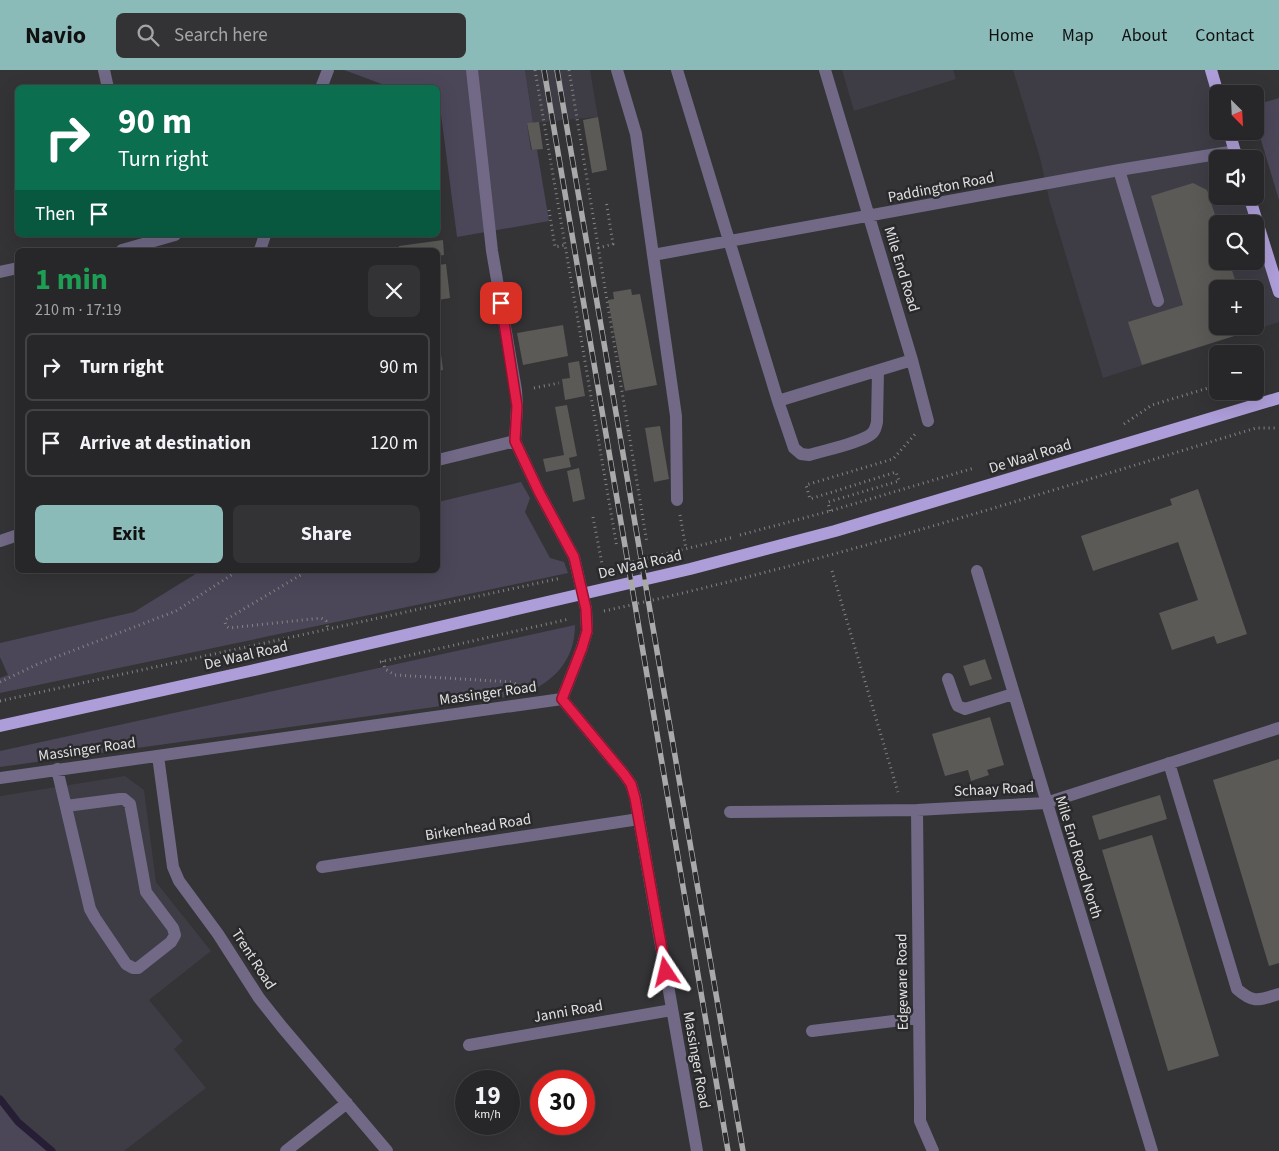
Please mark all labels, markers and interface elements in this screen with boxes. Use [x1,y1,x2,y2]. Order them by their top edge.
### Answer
search box [116,13,466,58]
text: Navio [25,18,86,53]
icon: search [134,21,162,49]
text: Search here [174,22,268,49]
text: Home [988,23,1034,48]
text: Map [1062,23,1094,48]
text: About [1122,23,1167,48]
text: Contact [1195,23,1254,48]
north arrow [1209,85,1264,140]
map controls [1209,85,1264,400]
text: 90 m [118,97,192,147]
icon: right [35,105,100,170]
text: Turn right [118,143,208,175]
button: sound [1209,150,1264,205]
street label: Paddington Road [886,167,996,208]
icon: arrive [85,200,113,228]
text: Then [35,201,75,228]
button: search [1209,215,1264,270]
street label: Mile End Road [879,224,925,315]
text: 1 min [35,258,108,301]
button: close [368,265,420,317]
button: + [1209,280,1264,335]
pin [480,282,522,324]
icon: arrive [487,289,515,317]
text: 210 m · 17:19 [35,299,122,321]
button: − [1209,345,1264,400]
icon: right [37,353,65,381]
text: Turn right [80,354,164,381]
text: 90 m [380,354,418,381]
icon: arrive [37,429,65,457]
text: Arrive at destination [80,430,251,457]
text: 120 m [370,430,418,457]
street label: De Waal Road [986,434,1074,479]
button: Exit [35,505,223,563]
button: Share [233,505,420,563]
street label: De Waal Road [596,545,684,584]
street label: De Waal Road [202,636,290,675]
street label: Massinger Road [438,676,538,711]
street label: Massinger Road [37,732,137,767]
street label: Schaay Road [953,777,1035,802]
street label: Mile End Road North [1050,793,1107,921]
street label: Birkenhead Road [424,809,533,846]
street label: Trent Road [226,925,281,994]
street label: Edgeware Road [891,933,914,1031]
position arrow [639,945,691,997]
street label: Janni Road [532,995,604,1028]
street label: Massinger Road [678,1010,715,1110]
speed limit sign: 30 [530,1070,595,1135]
text: 19 [474,1078,501,1114]
text: km/h [474,1106,501,1123]

